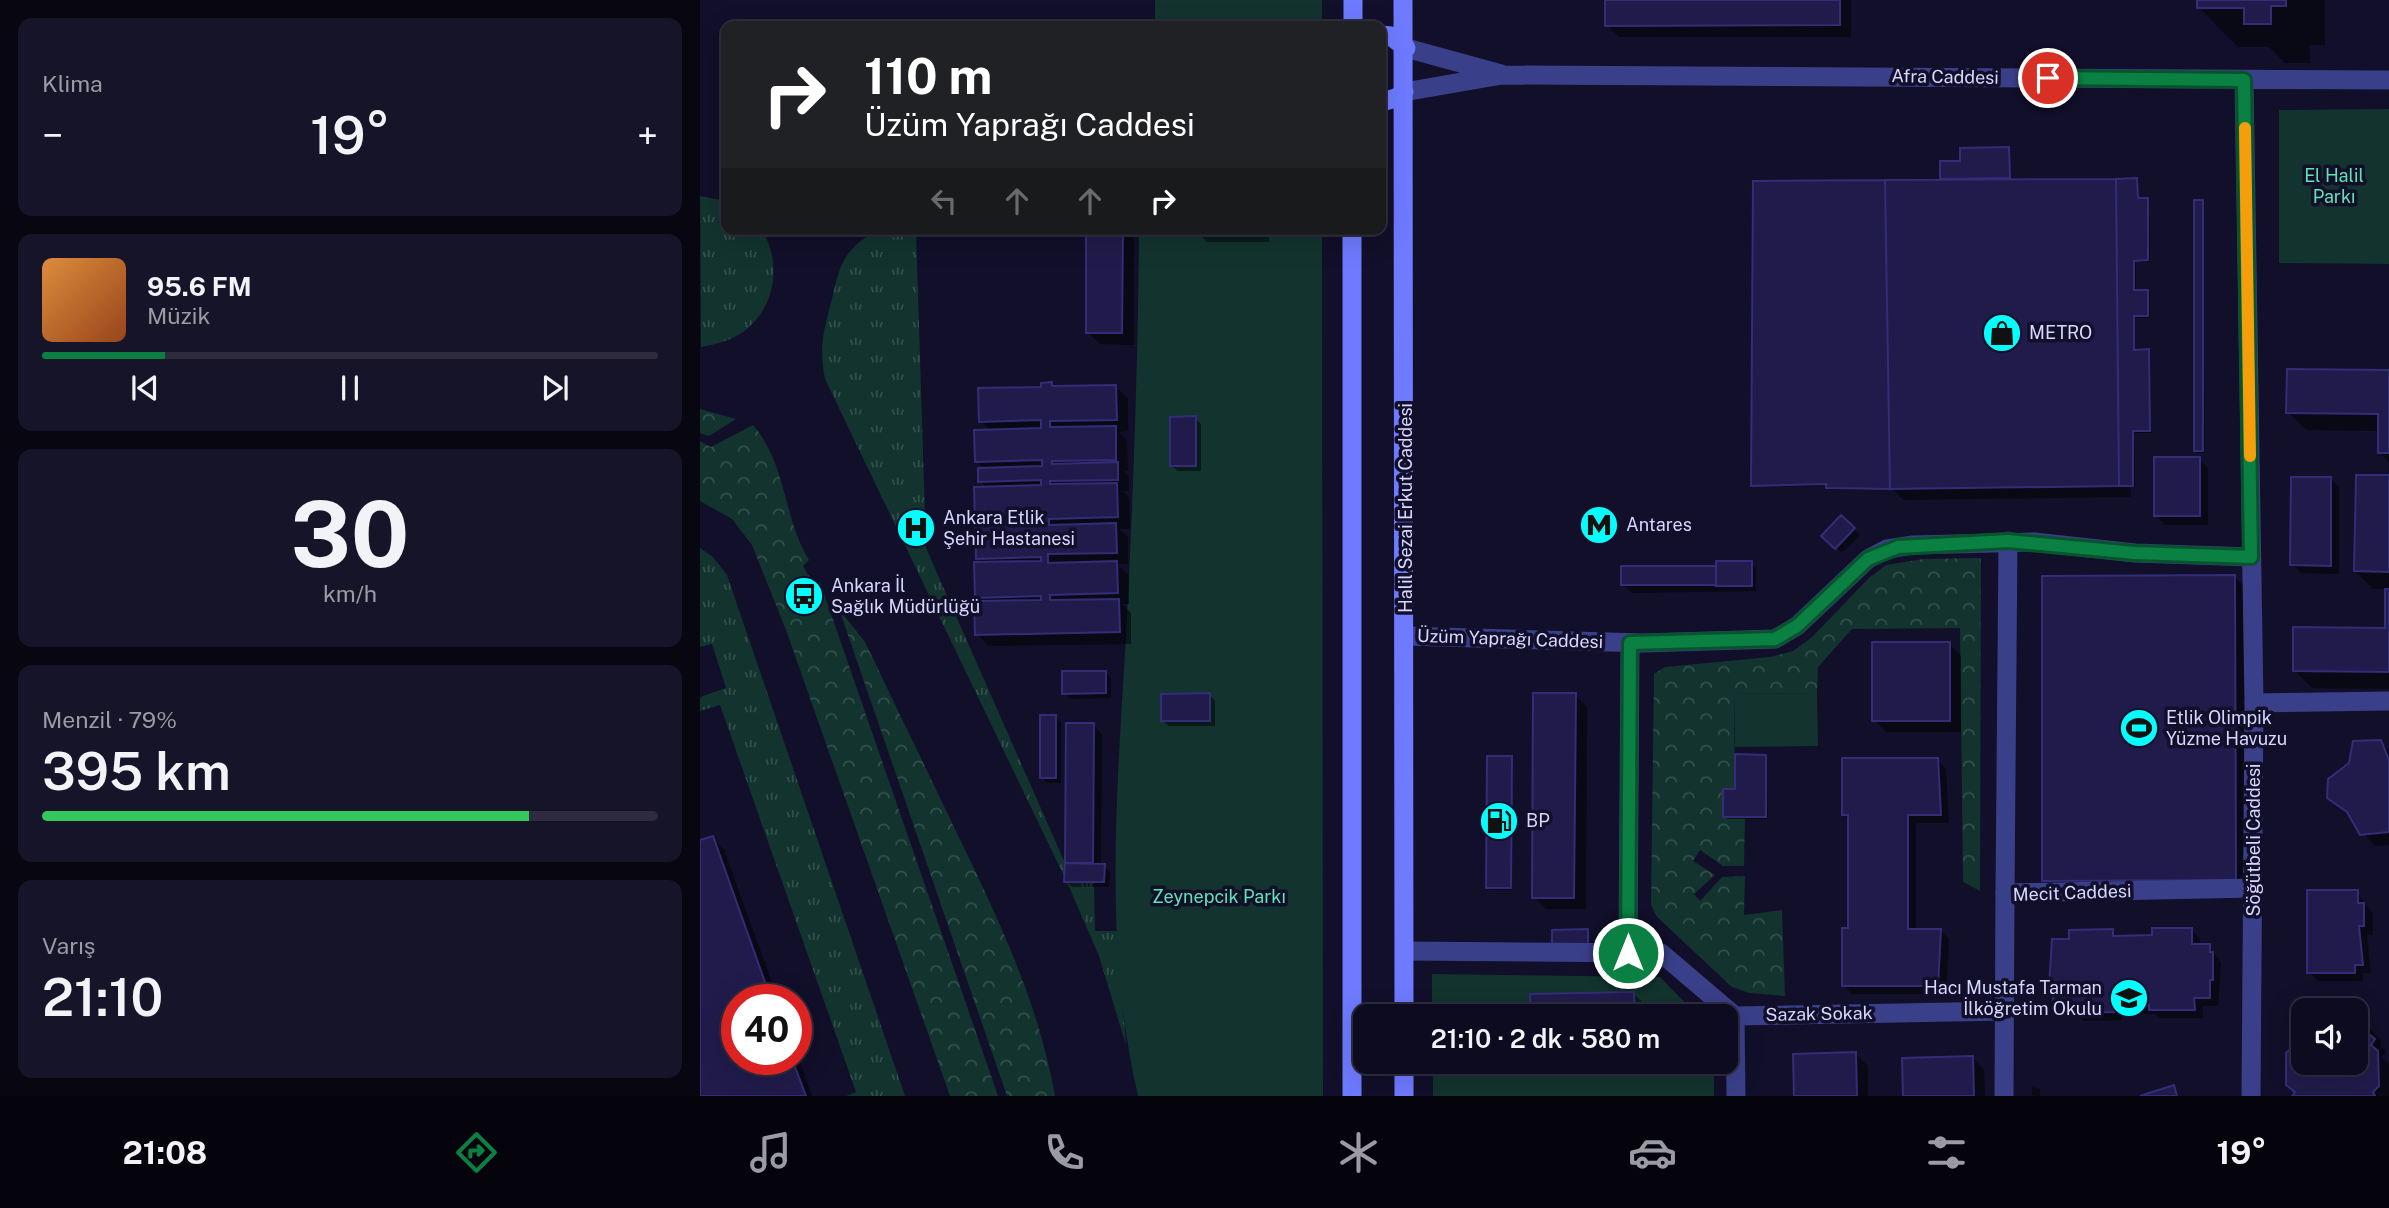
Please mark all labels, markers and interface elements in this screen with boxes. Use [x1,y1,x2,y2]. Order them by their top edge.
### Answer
text: 110 m [864,47,992,105]
pin [2018,48,2078,108]
icon: right [749,49,840,140]
icon: arrive [2029,59,2067,97]
street label: Afra Caddesi [1891,65,1999,88]
text: Klima [42,70,103,97]
text: 19° [310,105,390,166]
text: Üzüm Yaprağı Caddesi [864,106,1195,143]
text: − [42,113,63,158]
text: + [637,113,658,158]
park label: El Halil Parkı [2304,165,2364,207]
icon: left [925,182,963,220]
icon: ahead [998,182,1036,220]
icon: ahead [1071,182,1109,220]
icon: right [1144,182,1182,220]
text: 95.6 FM [147,271,252,302]
text: Müzik [147,302,210,329]
shop icon: METRO [1981,312,2023,354]
place label: METRO [2029,322,2092,343]
icon: previous [126,369,164,407]
icon: pause [331,369,369,407]
icon: next [536,369,574,407]
street label: Halil Sezai Erkut Caddesi [1395,403,1416,613]
text: 30 [291,481,409,587]
metro station icon: Antares [1578,504,1620,546]
hospital icon: Ankara Etlik Şehir Hastanesi [895,507,937,549]
place label: Ankara Etlik Şehir Hastanesi [943,507,1075,549]
place label: Antares [1626,514,1692,535]
place label: Ankara İl Sağlık Müdürlüğü [831,574,980,617]
bus stop icon: Ankara İl Sağlık Müdürlüğü [783,575,825,617]
text: km/h [323,580,377,607]
street label: Üzüm Yaprağı Caddesi [1417,624,1603,652]
text: Menzil · 79% [42,706,177,733]
sports icon: Etlik Olimpik Yüzme Havuzu [2118,707,2160,749]
place label: Etlik Olimpik Yüzme Havuzu [2166,707,2287,749]
text: 395 km [42,741,231,802]
street label: Söğütbeli Caddesi [2243,764,2264,916]
fuel station icon: BP [1478,800,1520,842]
place label: BP [1526,810,1550,831]
street label: Mecit Caddesi [2012,880,2132,905]
park label: Zeynepcik Parkı [1152,886,1286,907]
position arrow [1591,916,1665,990]
text: Varış [42,932,95,959]
text: 21:10 [42,967,163,1028]
place label: Hacı Mustafa Tarman İlköğretim Okulu [1924,977,2102,1019]
school or university icon: Hacı Mustafa Tarman İlköğretim Okulu [2108,977,2150,1019]
speed limit sign: 40 [721,984,812,1075]
map controls [2291,998,2368,1075]
button: sound [2291,998,2368,1075]
street label: Sazak Sokak [1765,1002,1873,1025]
text: 21:10 · 2 dk · 580 m [1431,1023,1660,1054]
icon: directions [452,1128,501,1177]
icon: music [746,1128,795,1177]
icon: phone [1040,1128,1089,1177]
icon: climate [1334,1128,1383,1177]
icon: car [1628,1128,1677,1177]
icon: filters [1922,1128,1971,1177]
text: 21:08 [123,1134,207,1171]
text: 19° [2216,1134,2266,1171]

